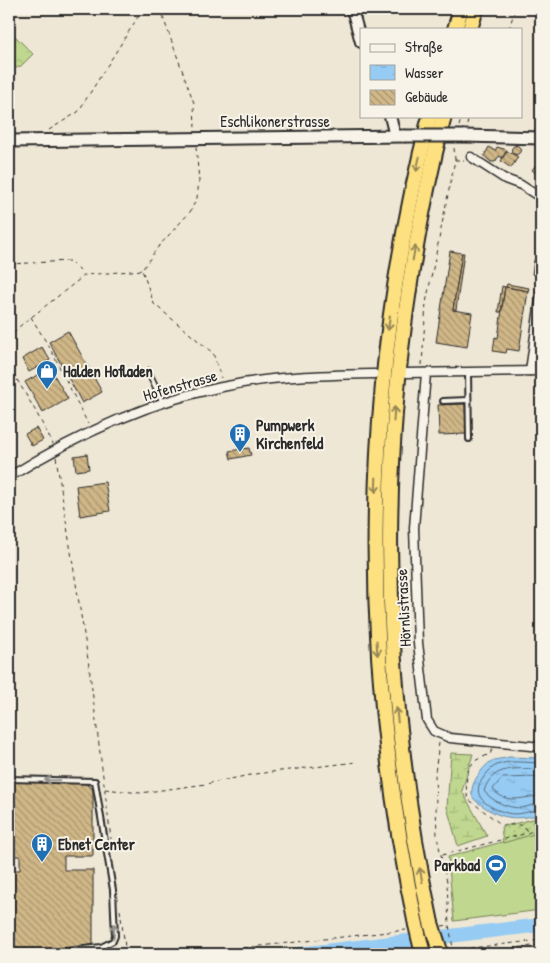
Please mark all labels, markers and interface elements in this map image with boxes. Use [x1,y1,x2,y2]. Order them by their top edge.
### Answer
legend [360,28,522,118]
text: Straße [405,36,443,57]
text: Wasser [405,62,444,83]
text: Gebäude [405,86,448,107]
street label: Eschlikonerstrasse [220,110,330,132]
one-way arrow [413,155,422,171]
one-way arrow [410,245,420,261]
one-way arrow [384,315,394,331]
shop icon: Halden Hofladen [35,359,59,390]
place label: Halden Hofladen [63,360,153,382]
street label: Hofenstrasse [140,364,220,406]
one-way arrow [389,406,398,422]
place label: Pumpwerk Kirchenfeld [256,414,324,454]
building icon: Pumpwerk Kirchenfeld [228,422,252,453]
one-way arrow [371,477,380,493]
street label: Hörnlistrasse [390,568,416,647]
one-way arrow [373,639,382,655]
one-way arrow [392,707,402,723]
one-way arrow [44,775,60,784]
building icon: Ebnet Center [30,832,54,863]
place label: Ebnet Center [58,833,136,855]
sports icon: Parkbad [484,853,508,884]
place label: Parkbad [434,854,481,876]
one-way arrow [416,868,425,884]
one-way arrow [110,923,119,939]

